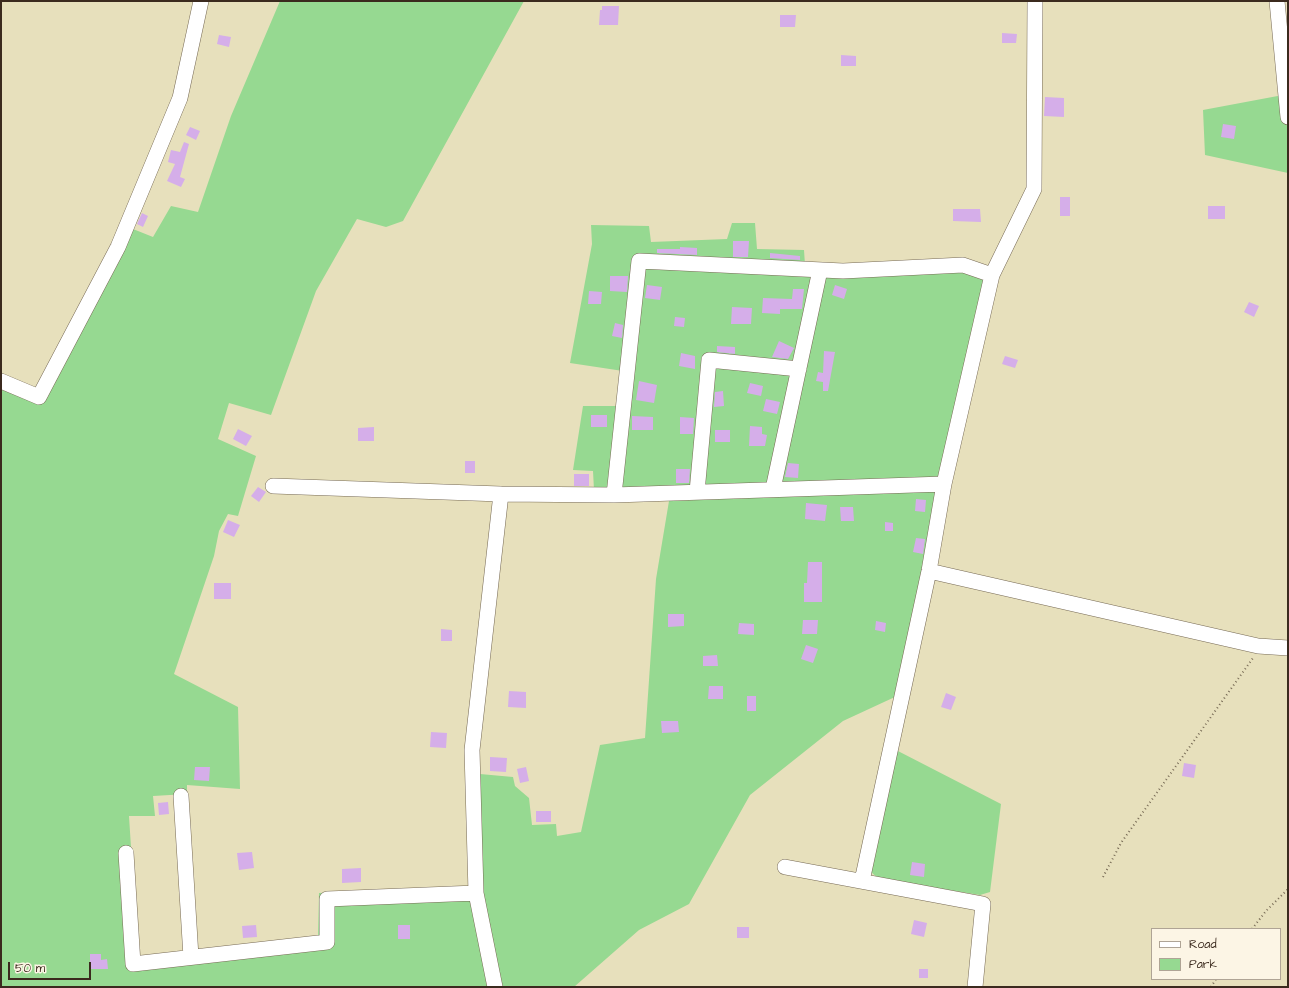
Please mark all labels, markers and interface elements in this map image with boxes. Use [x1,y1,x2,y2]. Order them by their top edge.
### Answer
legend [1151,928,1281,980]
text: Road [1189,936,1217,953]
scale bar [10,954,93,980]
text: Park [1189,956,1217,973]
text: 50 m [15,960,45,977]

